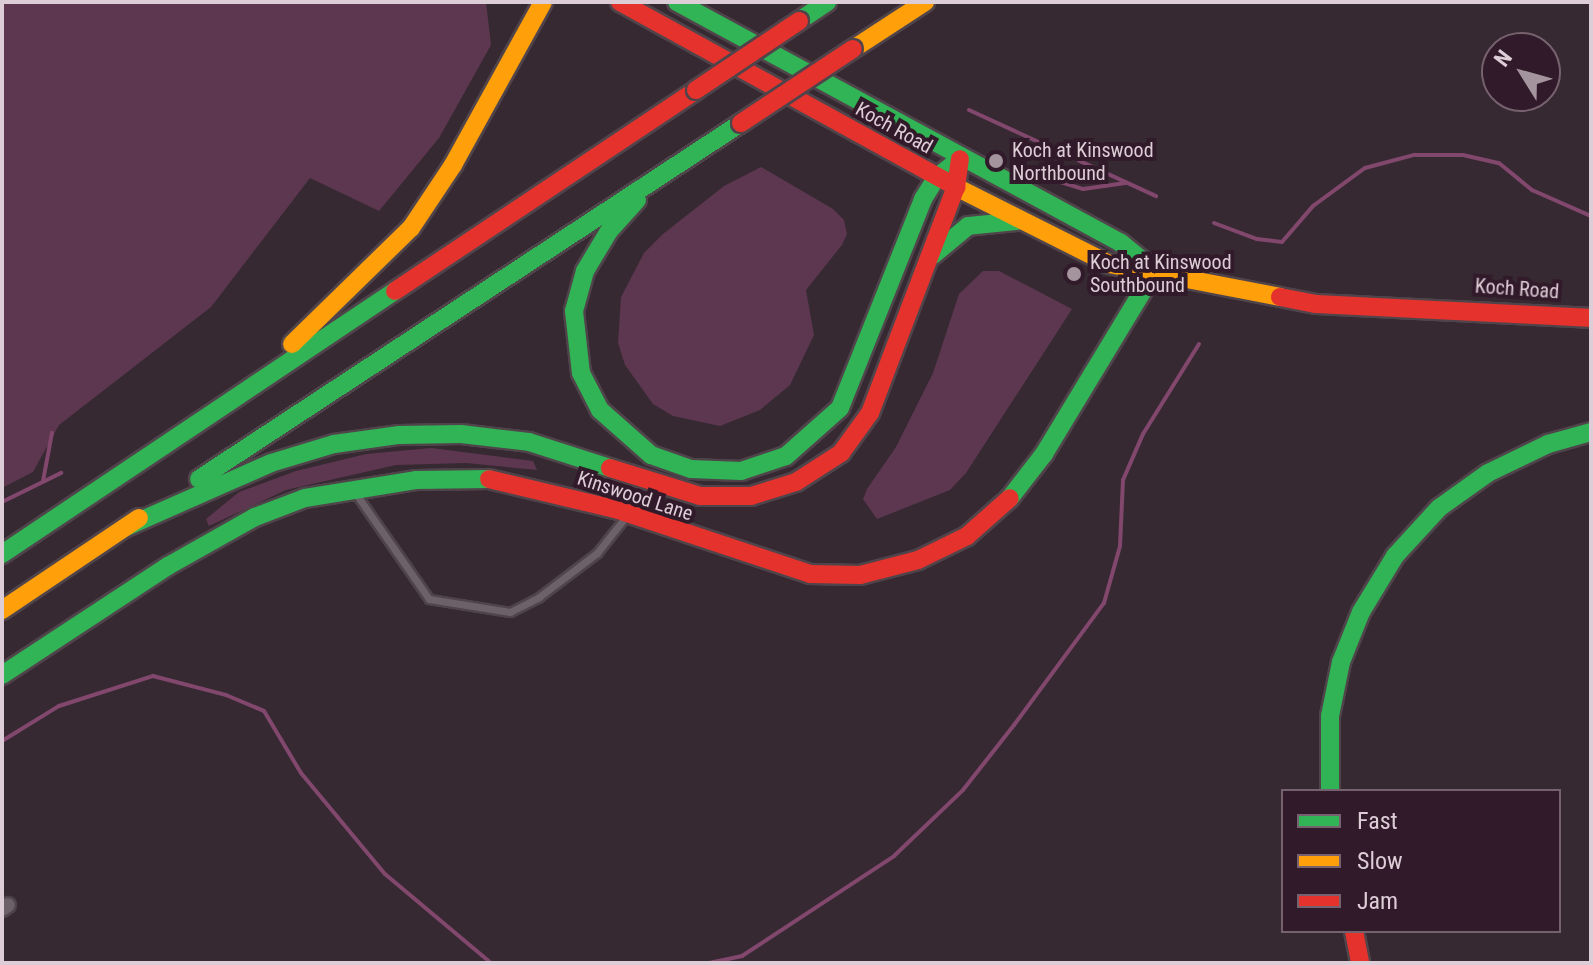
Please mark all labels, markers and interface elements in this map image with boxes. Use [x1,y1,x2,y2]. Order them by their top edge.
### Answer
north arrow [1481,32,1561,112]
text: N [1489,46,1517,71]
street label: Koch Road [851,97,937,159]
place label: Koch at Kinswood Northbound [1012,138,1154,185]
marker: Koch at Kinswood Northbound [987,152,1005,170]
place label: Koch at Kinswood Southbound [1090,250,1232,297]
marker: Koch at Kinswood Southbound [1065,265,1083,283]
street label: Koch Road [1474,274,1560,304]
street label: Kinswood Lane [574,466,696,526]
legend [1281,789,1561,933]
text: Fast [1357,807,1398,835]
text: Slow [1357,847,1403,875]
text: Jam [1357,887,1398,915]

